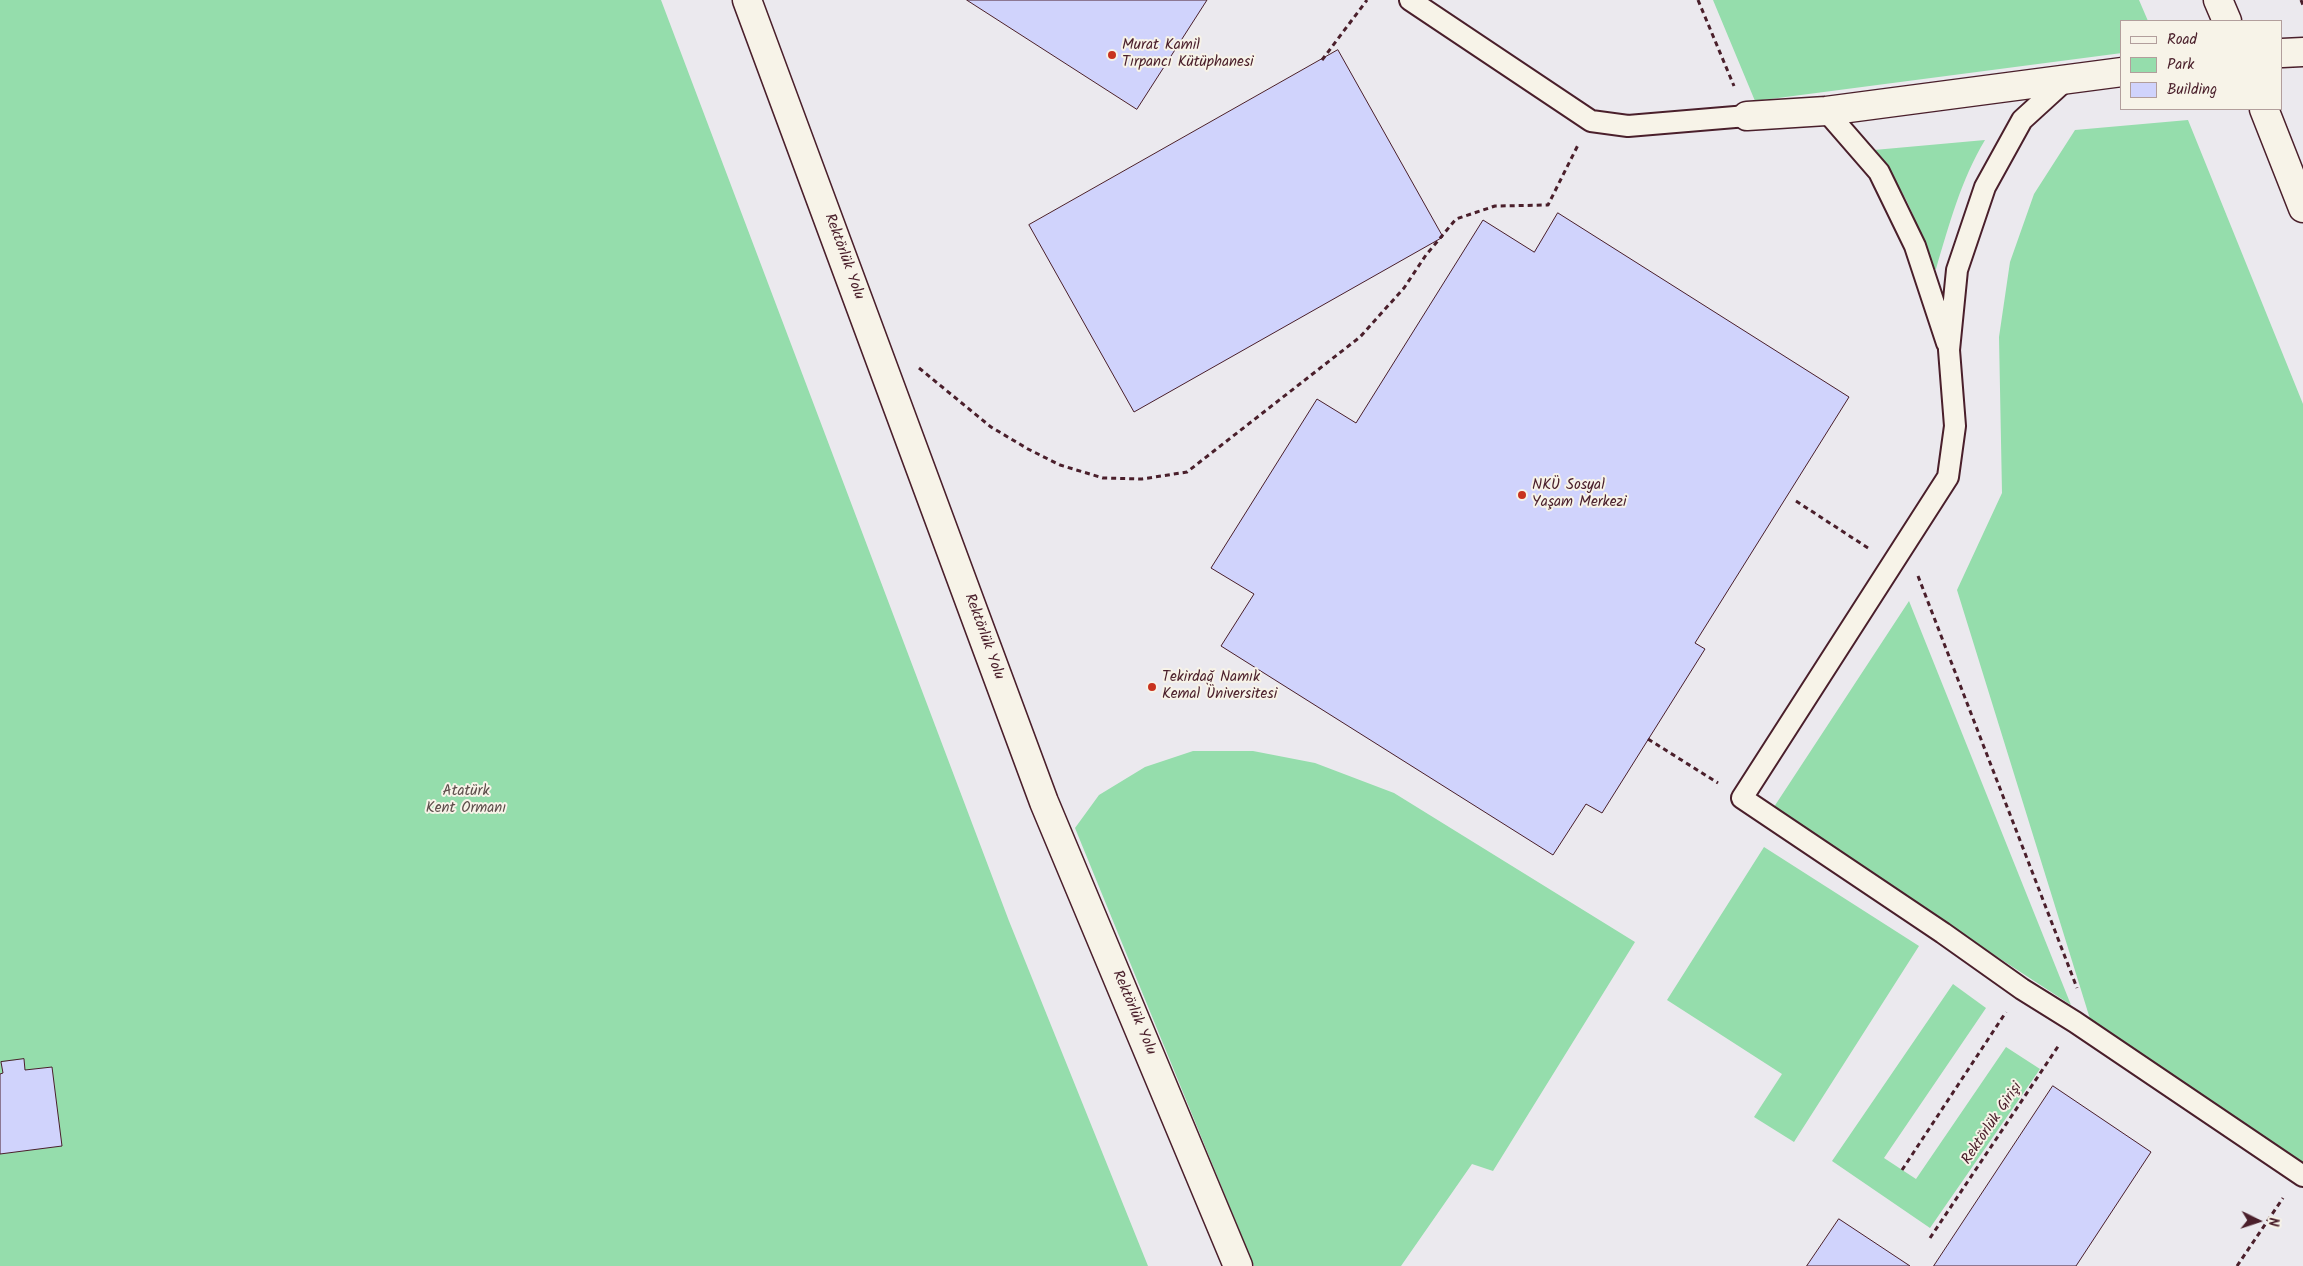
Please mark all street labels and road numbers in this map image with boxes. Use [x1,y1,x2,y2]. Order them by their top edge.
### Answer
street label: Rektörlük Yolu [819,211,867,303]
street label: Rektörlük Yolu [959,591,1007,683]
street label: Rektörlük Yolu [1107,968,1159,1058]
street label: Rektörlük Girişi [1959,1079,2027,1169]

